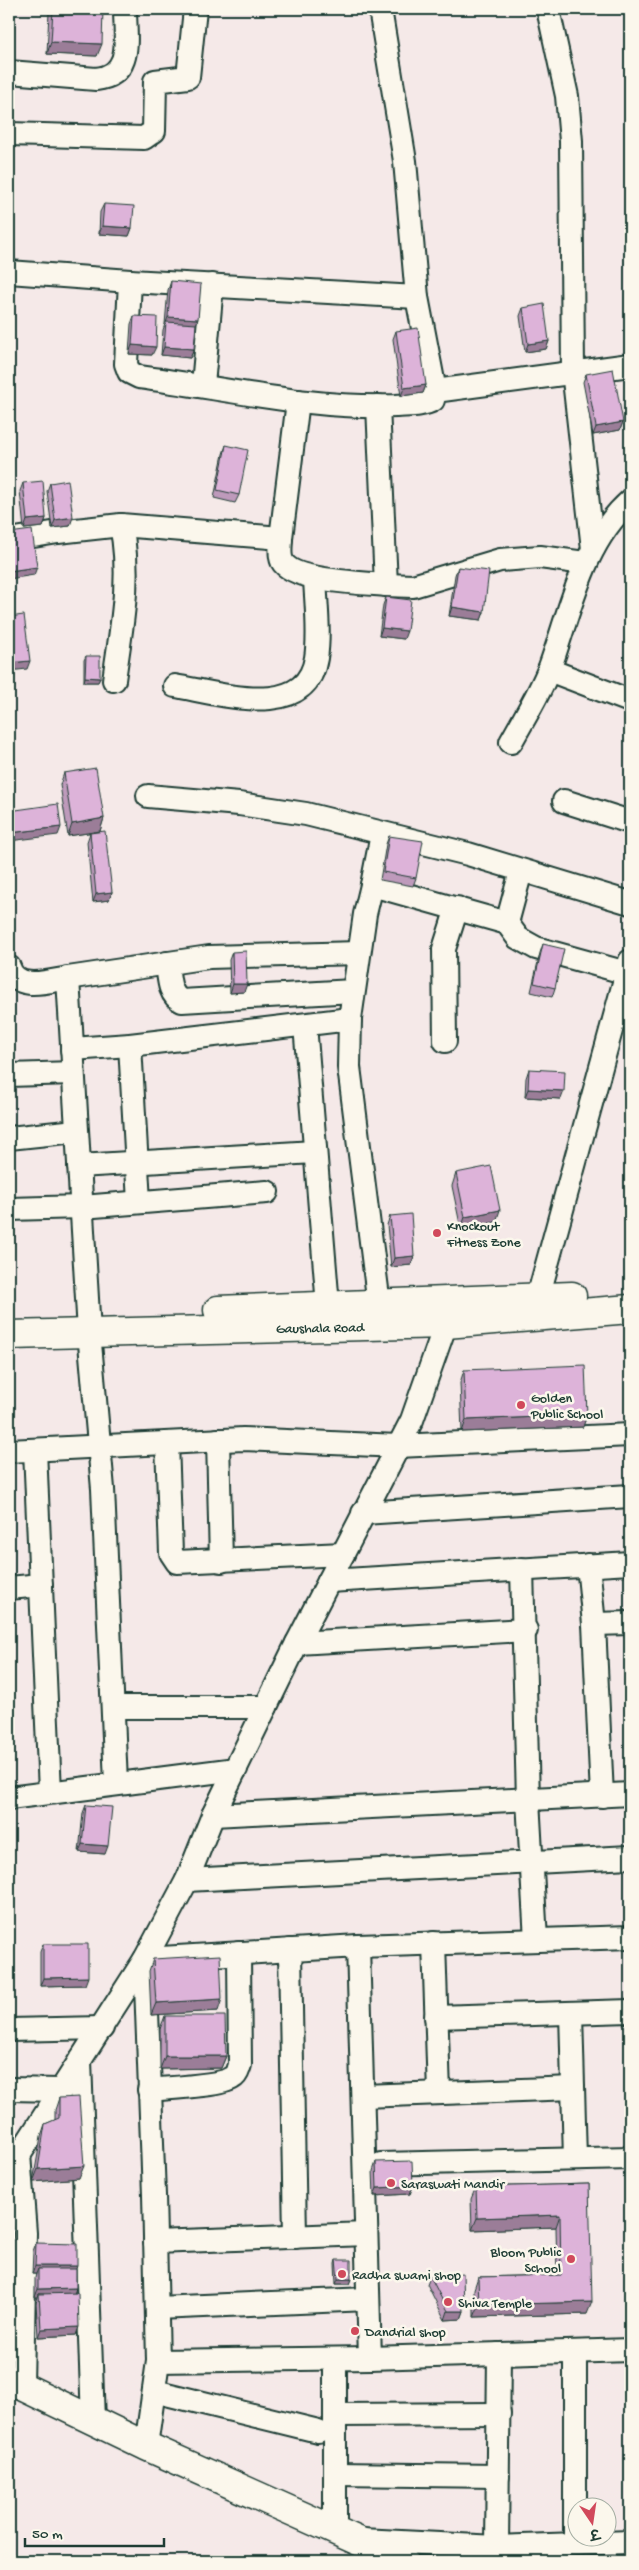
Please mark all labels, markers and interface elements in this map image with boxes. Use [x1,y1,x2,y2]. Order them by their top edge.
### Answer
place label: Knockout Fitness Zone [446,1219,521,1252]
marker: Knockout Fitness Zone [431,1227,443,1239]
street label: Gaushala Road [276,1320,366,1339]
place label: Golden Public School [530,1391,603,1424]
marker: Golden Public School [515,1399,527,1411]
marker: Saraswati Mandir [385,2177,397,2189]
place label: Saraswati Mandir [401,2177,505,2194]
place label: Bloom Public School [489,2245,562,2278]
marker: Bloom Public School [565,2253,577,2265]
marker: Radha swami shop [336,2268,348,2280]
place label: Radha swami shop [352,2268,461,2285]
marker: Shiva Temple [442,2296,454,2308]
place label: Shiva Temple [458,2296,533,2313]
marker: Dandrial shop [349,2325,361,2337]
place label: Dandrial shop [364,2325,446,2342]
north arrow [566,2498,616,2548]
scale bar [25,2515,164,2547]
text: उ [586,2522,603,2542]
text: 50 m [32,2526,63,2544]

